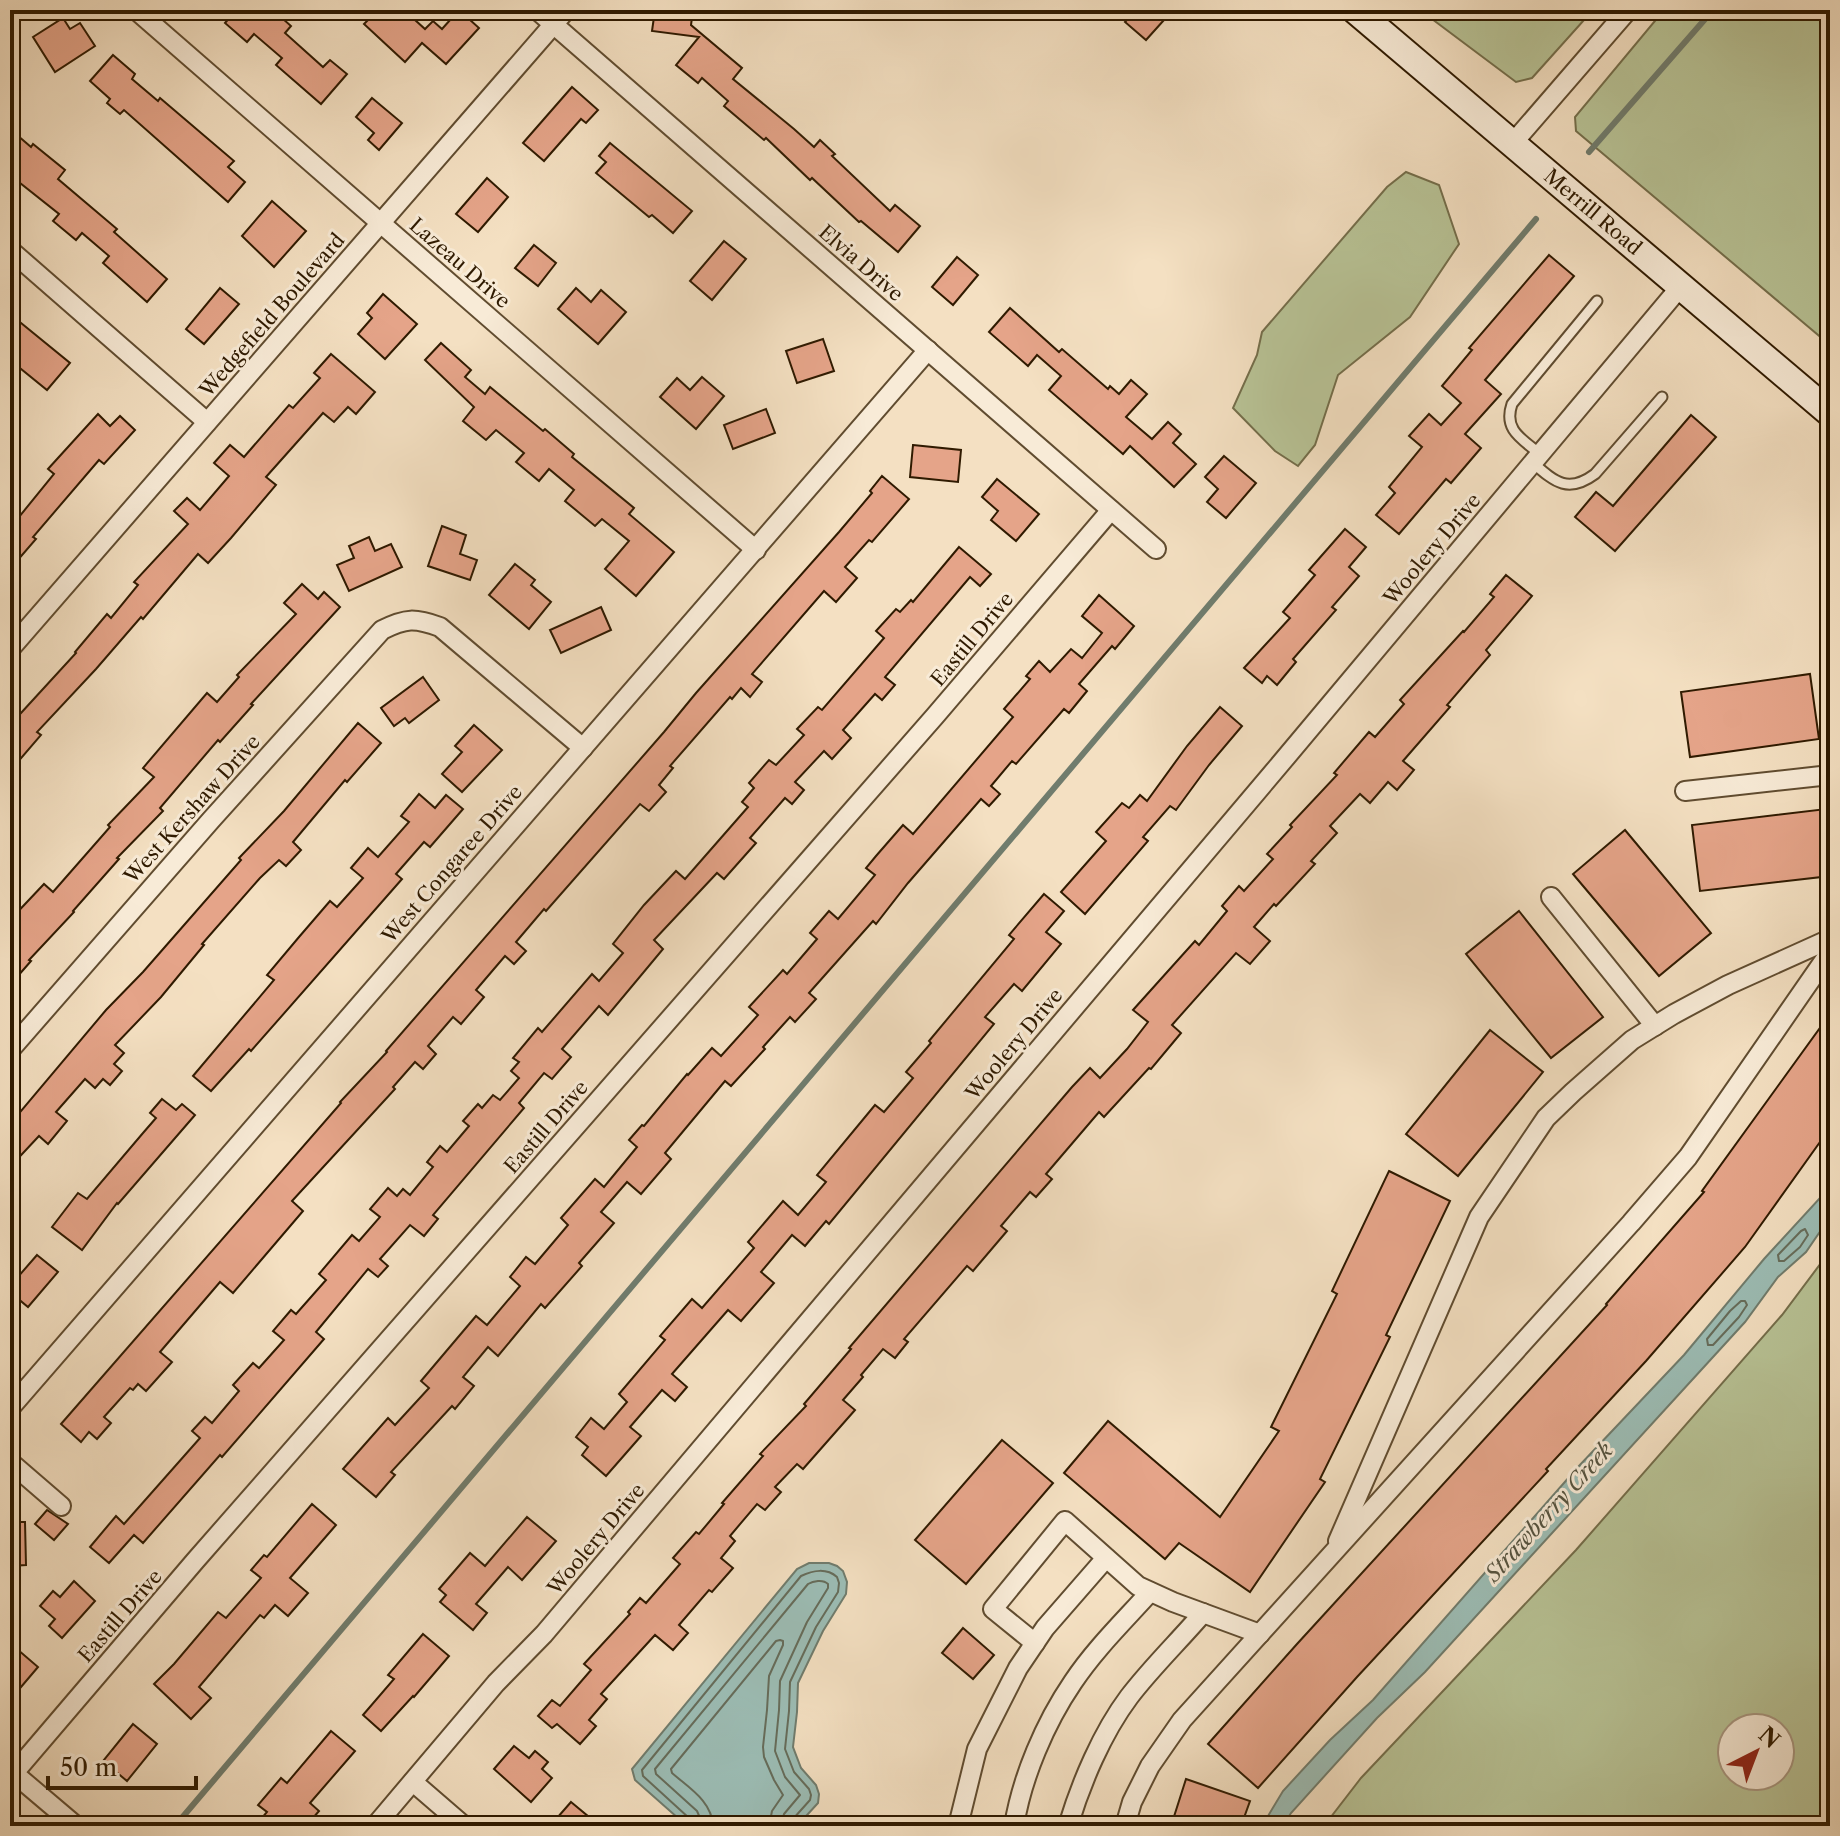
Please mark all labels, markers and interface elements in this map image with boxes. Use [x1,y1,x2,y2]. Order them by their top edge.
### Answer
street label: Merrill Road [1539,164,1647,260]
street label: Lazeau Drive [405,213,515,313]
street label: Elvia Drive [814,220,908,306]
street label: Wedgefield Boulevard [194,228,350,402]
street label: Woolery Drive [1378,488,1486,610]
street label: Eastill Drive [926,587,1018,691]
street label: West Kershaw Drive [118,730,265,889]
street label: West Congaree Drive [376,780,527,949]
street label: Woolery Drive [960,983,1068,1105]
street label: Eastill Drive [499,1076,593,1178]
water label: Strawberry Creek [1478,1436,1619,1589]
street label: Woolery Drive [542,1478,650,1600]
street label: Eastill Drive [73,1565,167,1667]
north arrow [1716,1712,1796,1792]
text: N [1753,1721,1785,1754]
scale bar [48,1740,196,1790]
text: 50 m [60,1753,117,1782]

